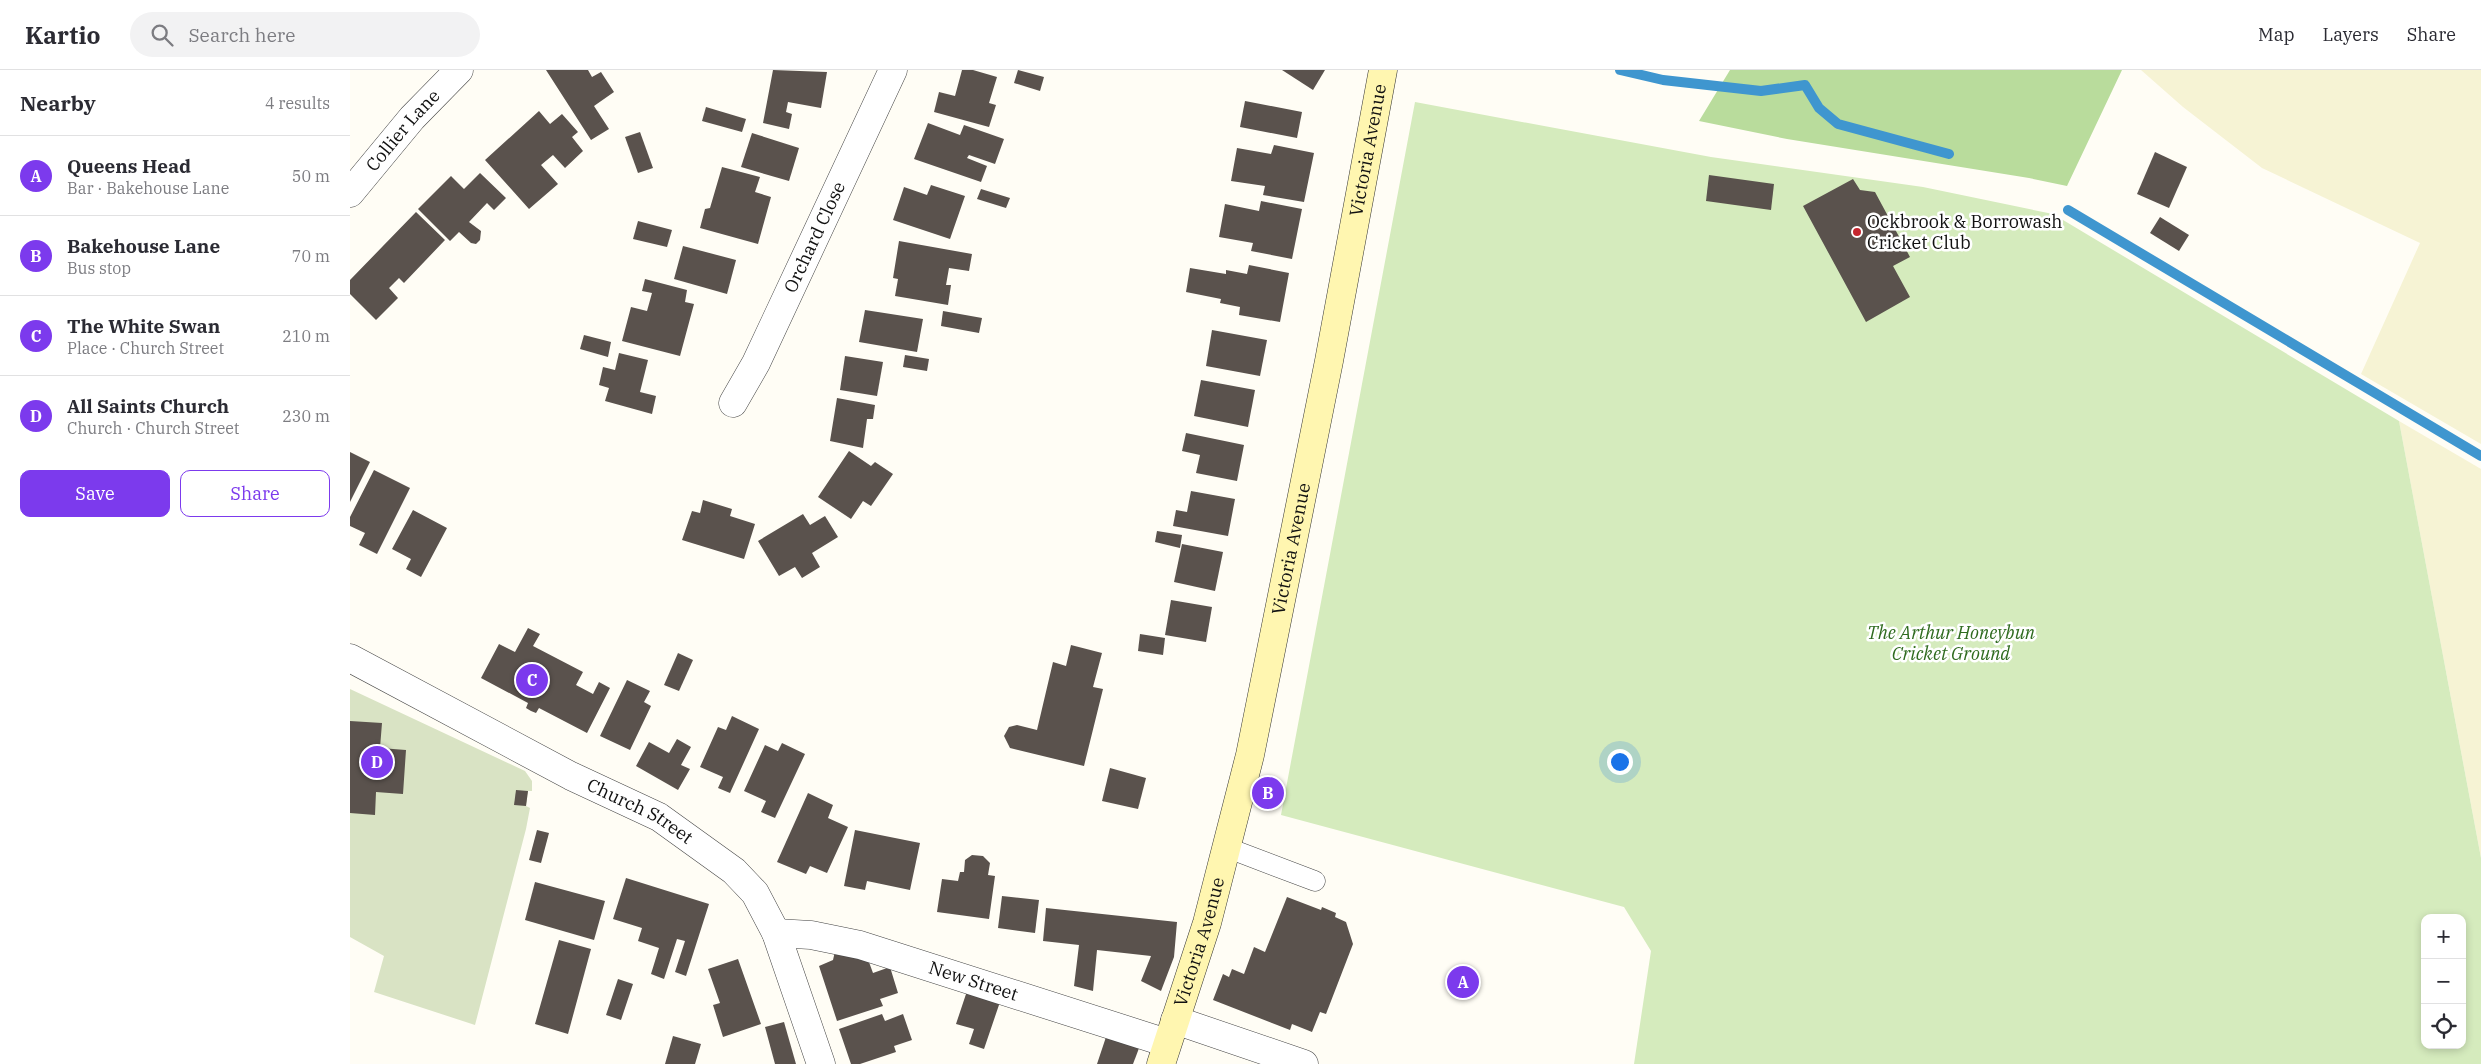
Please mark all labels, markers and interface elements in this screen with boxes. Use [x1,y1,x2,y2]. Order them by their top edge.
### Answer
search box [130,12,480,57]
text: Kartio [25,19,100,51]
icon: search [148,21,176,49]
text: Search here [188,23,295,47]
text: Map [2258,23,2295,46]
text: Layers [2323,23,2379,46]
text: Share [2407,23,2456,46]
street label: Victoria Avenue [1344,82,1391,218]
street label: Collier Lane [361,84,445,176]
text: Nearby [20,89,96,117]
text: 4 results [265,93,330,113]
text: Queens Head [67,154,191,178]
text: A [30,166,42,186]
text: 50 m [292,166,330,186]
text: Bar · Bakehouse Lane [67,178,229,198]
street label: Orchard Close [779,178,850,296]
place label: Ockbrook & Borrowash Cricket Club [1867,210,2062,254]
marker: Ockbrook & Borrowash Cricket Club [1851,226,1863,238]
text: Bakehouse Lane [67,234,220,258]
text: B [30,246,42,266]
text: 70 m [292,246,330,266]
text: Bus stop [67,258,131,278]
text: The White Swan [67,314,220,338]
text: C [31,326,41,346]
text: 210 m [282,326,330,346]
text: Place · Church Street [67,338,224,358]
text: All Saints Church [67,394,229,418]
text: D [30,406,42,426]
text: 230 m [282,406,330,426]
text: Church · Church Street [67,418,239,438]
button: Save [20,470,170,517]
button: Share [180,470,330,517]
street label: Victoria Avenue [1266,481,1315,617]
park label: The Arthur Honeybun Cricket Ground [1867,621,2036,665]
pin: C [516,661,548,699]
pin: D [361,743,393,781]
your location [1607,749,1633,775]
street label: Church Street [583,773,698,849]
pin: B [1252,774,1284,812]
street label: Victoria Avenue [1168,875,1229,1009]
map controls [2421,914,2466,1049]
button: + [2421,914,2466,959]
street label: New Street [926,956,1021,1006]
button: − [2421,959,2466,1004]
pin: A [1447,963,1479,1001]
button: locate [2421,1004,2466,1049]

